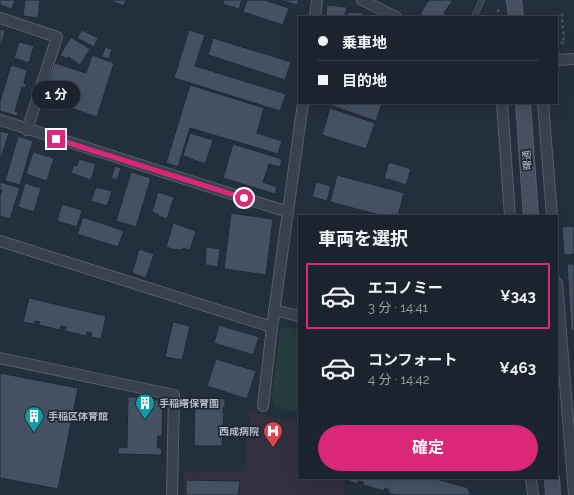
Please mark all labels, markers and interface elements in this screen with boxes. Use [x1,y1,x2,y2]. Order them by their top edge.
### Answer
text: 乗車地 [342,34,387,52]
text: 目的地 [342,72,387,90]
callout: 1 分 [32,81,80,109]
text: 1 分 [45,87,67,102]
route end [47,130,65,148]
street label: 曙通 [521,150,533,170]
route start [235,189,253,207]
text: 車両を選択 [318,228,408,249]
icon: car [320,278,356,314]
text: エコノミー [368,279,443,297]
text: ¥343 [500,287,536,305]
text: 3 分 · 14:41 [368,300,428,315]
icon: car [320,350,356,386]
text: コンフォート [368,351,458,369]
text: ¥463 [499,359,536,377]
text: 4 分 · 14:42 [368,372,429,387]
building icon: 手稲曙保育園 [134,392,156,420]
place label: 手稲曙保育園 [159,398,219,409]
building icon: 手稲区体育館 [23,405,45,433]
place label: 手稲区体育館 [48,411,108,422]
hospital icon: 西成病院 [262,420,284,448]
button: 確定 [318,425,538,471]
place label: 西成病院 [219,426,259,437]

